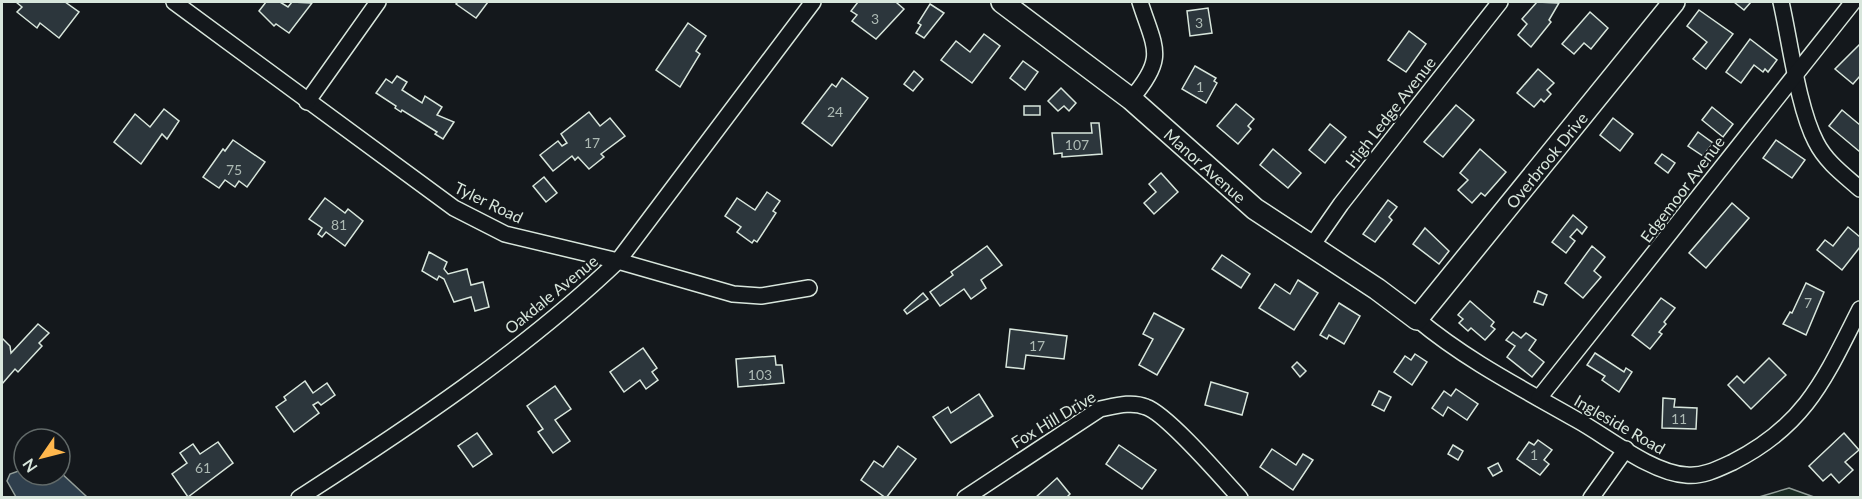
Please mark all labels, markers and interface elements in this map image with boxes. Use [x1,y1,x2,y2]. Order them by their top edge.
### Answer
house number: 3 [871,10,879,27]
house number: 3 [1195,14,1203,31]
street label: High Ledge Avenue [1341,53,1439,171]
house number: 1 [1196,78,1204,95]
house number: 24 [827,103,843,120]
street label: Overbrook Drive [1501,108,1591,212]
street label: Manor Avenue [1161,124,1250,206]
street label: Edgemoor Avenue [1636,132,1728,246]
house number: 17 [584,134,600,151]
house number: 107 [1065,136,1089,153]
house number: 75 [226,161,242,178]
street label: Tyler Road [452,177,526,227]
house number: 81 [331,216,347,233]
street label: Oakdale Avenue [501,251,601,337]
house number: 7 [1804,294,1812,311]
house number: 17 [1029,337,1045,354]
house number: 103 [748,366,772,383]
street label: Fox Hill Drive [1007,386,1099,452]
street label: Ingleside Road [1571,390,1669,458]
house number: 11 [1671,410,1687,427]
north arrow [12,427,72,487]
house number: 1 [1530,446,1538,463]
text: N [18,455,41,476]
house number: 61 [195,459,211,476]

